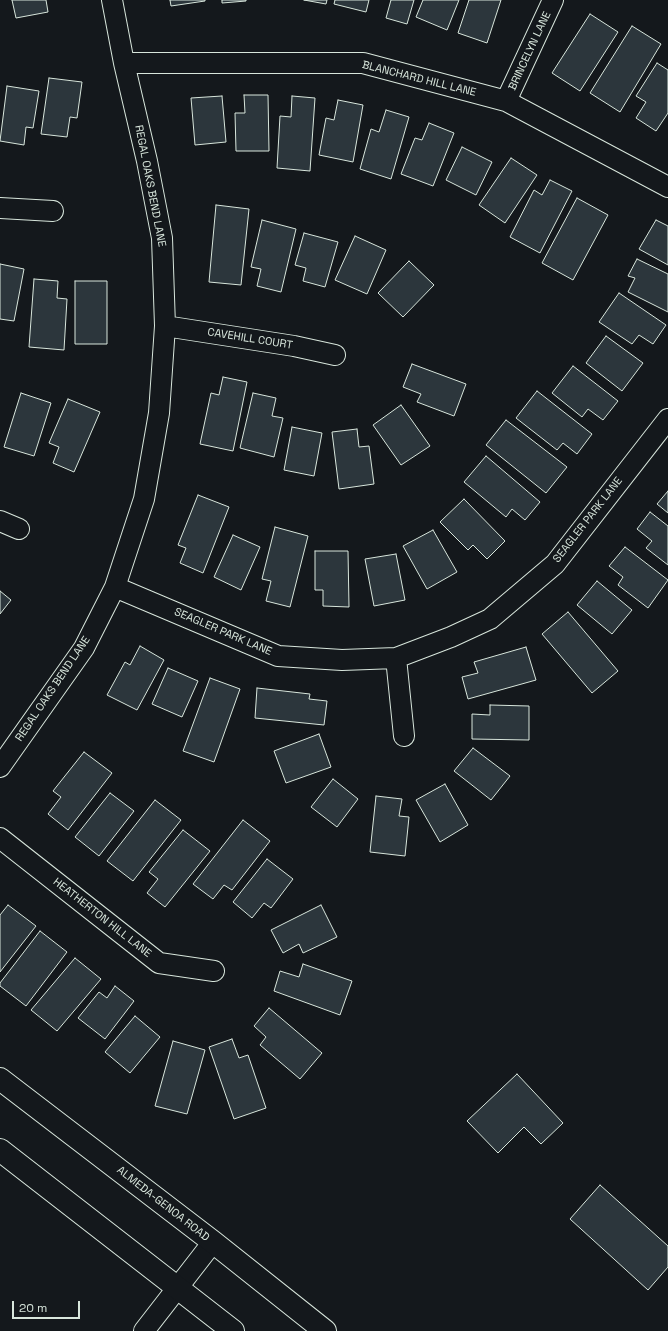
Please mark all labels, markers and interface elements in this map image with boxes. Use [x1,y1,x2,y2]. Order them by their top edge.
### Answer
street label: BRINCELYN LANE [506,10,554,92]
street label: BLANCHARD HILL LANE [361,58,477,100]
street label: REGAL OAKS BEND LANE [132,124,168,248]
street label: CAVEHILL COURT [206,326,294,352]
street label: SEAGLER PARK LANE [551,475,625,565]
street label: SEAGLER PARK LANE [172,605,274,659]
street label: REGAL OAKS BEND LANE [13,634,93,744]
street label: HEATHERTON HILL LANE [50,876,154,960]
street label: ALMEDA-GENOA ROAD [114,1164,212,1244]
scale bar [14,1293,82,1319]
text: 20 m [19,1300,47,1316]

